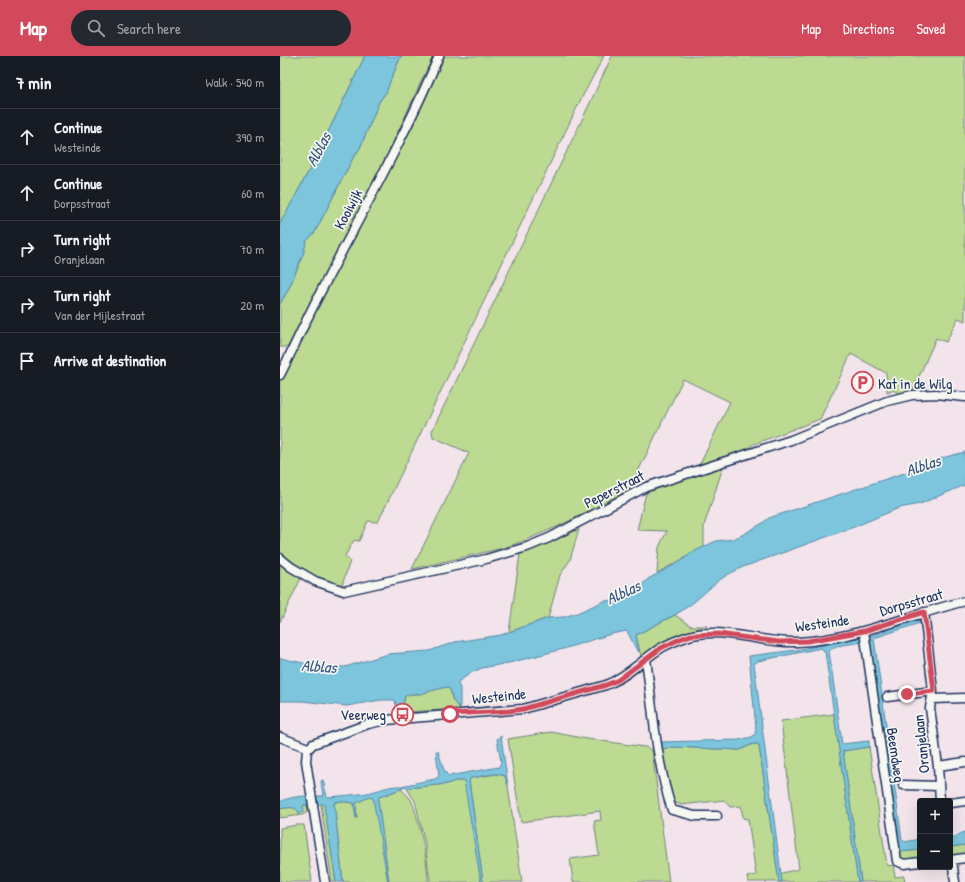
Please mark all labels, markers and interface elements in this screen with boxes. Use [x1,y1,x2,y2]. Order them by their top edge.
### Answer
search box [71,10,351,46]
text: Map [20,15,47,41]
icon: search [85,17,107,39]
text: Search here [117,18,181,39]
text: Map [801,19,821,38]
text: Directions [843,19,894,38]
text: Saved [916,19,945,38]
text: 7 min [16,71,51,94]
text: Walk · 540 m [205,73,264,91]
text: Continue [54,117,102,138]
icon: ahead [16,126,38,148]
water label: Alblas [300,127,337,170]
text: 390 m [236,128,264,146]
text: Westeinde [54,138,101,156]
text: Continue [54,173,102,194]
icon: ahead [16,182,38,204]
text: 60 m [241,184,264,202]
street label: Kooiwijk [329,185,367,233]
text: Dorpsstraat [54,194,110,212]
text: Turn right [54,229,110,250]
icon: right [16,238,38,260]
text: 70 m [240,240,264,258]
text: Oranjelaan [54,250,105,268]
text: Turn right [54,285,110,306]
icon: right [16,294,38,316]
text: 20 m [240,296,264,314]
text: Van der Mijlestraat [54,306,145,324]
icon: arrive [16,350,38,372]
text: Arrive at destination [54,350,166,371]
parking icon: Kat in de Wilg [849,370,875,396]
place label: Kat in de Wilg [878,373,953,394]
water label: Alblas [903,449,945,481]
street label: Peperstraat [580,465,648,513]
water label: Alblas [602,574,645,609]
street label: Dorpsstraat [877,583,946,621]
street label: Westeinde [794,609,850,637]
water label: Alblas [301,654,339,678]
street label: Westeinde [471,683,527,709]
route end [898,685,916,703]
bus stop icon: Veerweg [389,701,415,727]
place label: Veerweg [340,704,386,725]
route start [441,705,459,723]
street label: Oranjelaan [907,713,935,774]
street label: Beemdweg [882,726,910,784]
map controls [917,798,953,870]
button: + [917,798,953,834]
button: − [917,834,953,870]

